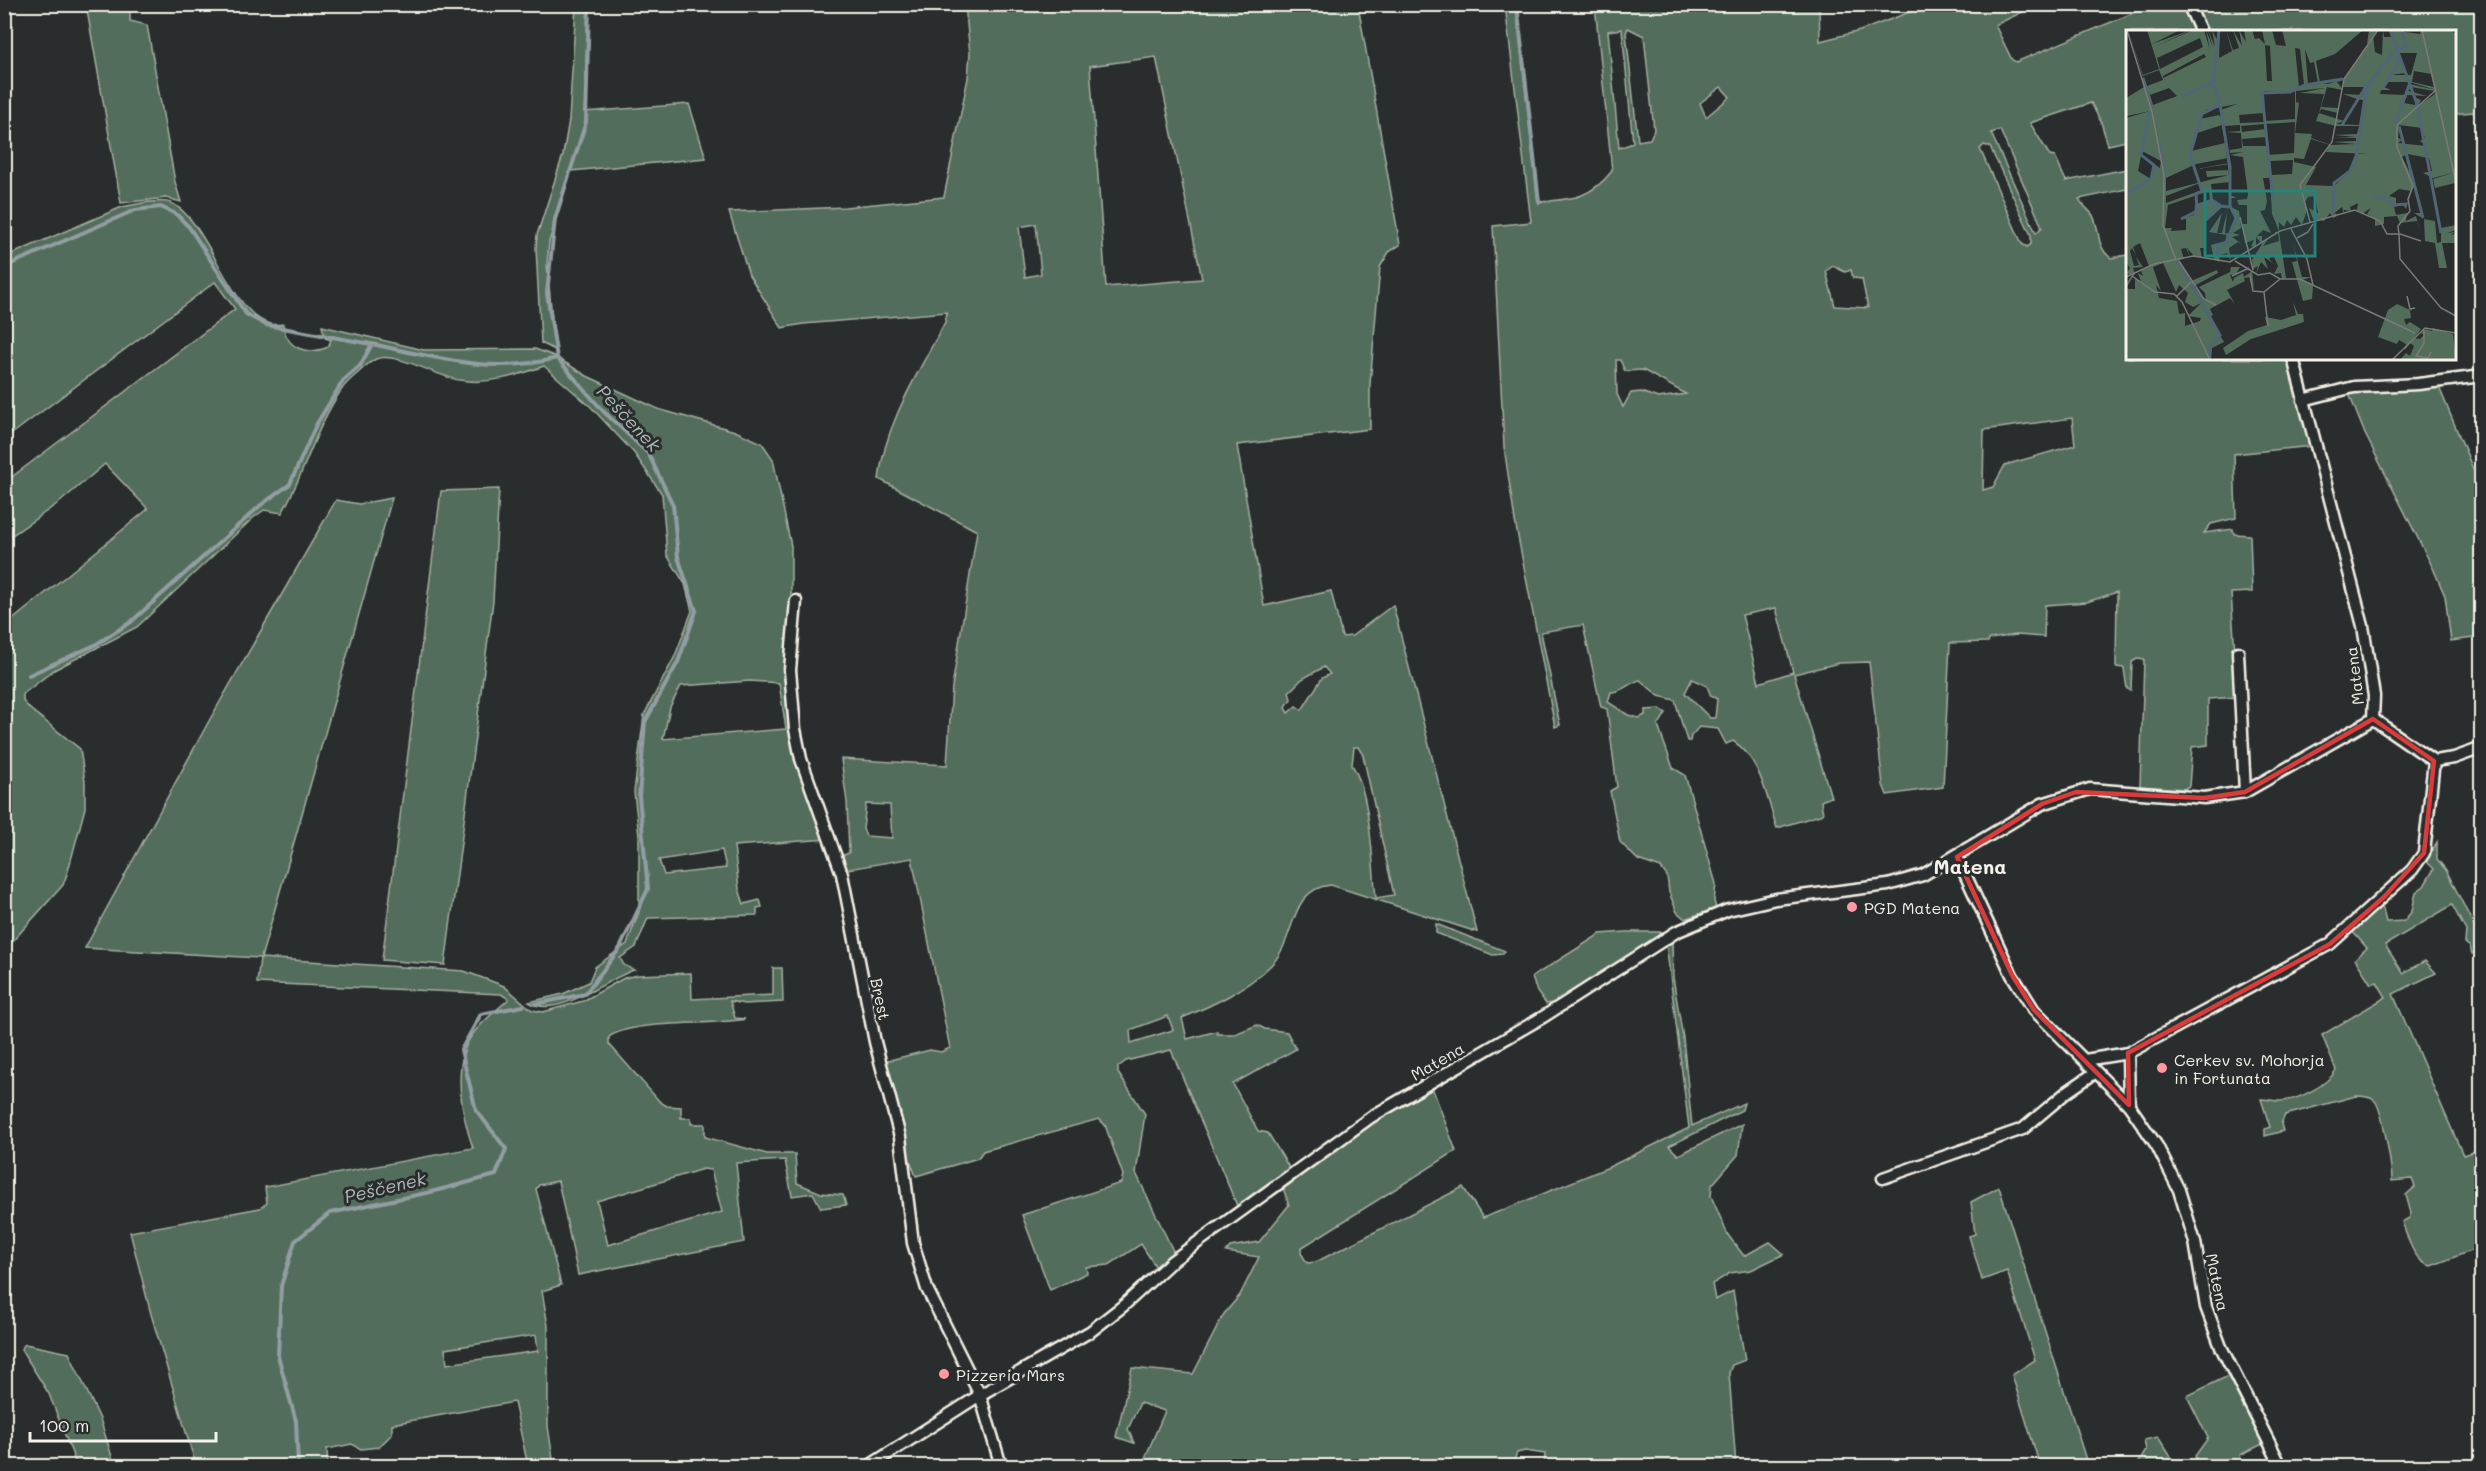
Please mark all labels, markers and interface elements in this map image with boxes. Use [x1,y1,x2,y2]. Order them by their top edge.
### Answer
inset map [2126,30,2456,360]
water label: Peščenek [592,379,666,457]
street label: Matena [2340,646,2368,706]
district label: Matena [1933,853,2007,879]
place label: PGD Matena [1864,897,1960,918]
marker: PGD Matena [1845,900,1859,914]
street label: Brest [866,976,896,1022]
street label: Matena [1406,1037,1468,1085]
place label: Cerkev sv. Mohorja in Fortunata [2174,1049,2325,1088]
marker: Cerkev sv. Mohorja in Fortunata [2155,1061,2169,1075]
water label: Peščenek [342,1166,429,1208]
street label: Matena [2202,1251,2234,1313]
place label: Pizzeria Mars [956,1364,1065,1385]
marker: Pizzeria Mars [937,1367,951,1381]
scale bar [30,1405,216,1443]
text: 100 m [39,1413,89,1437]

